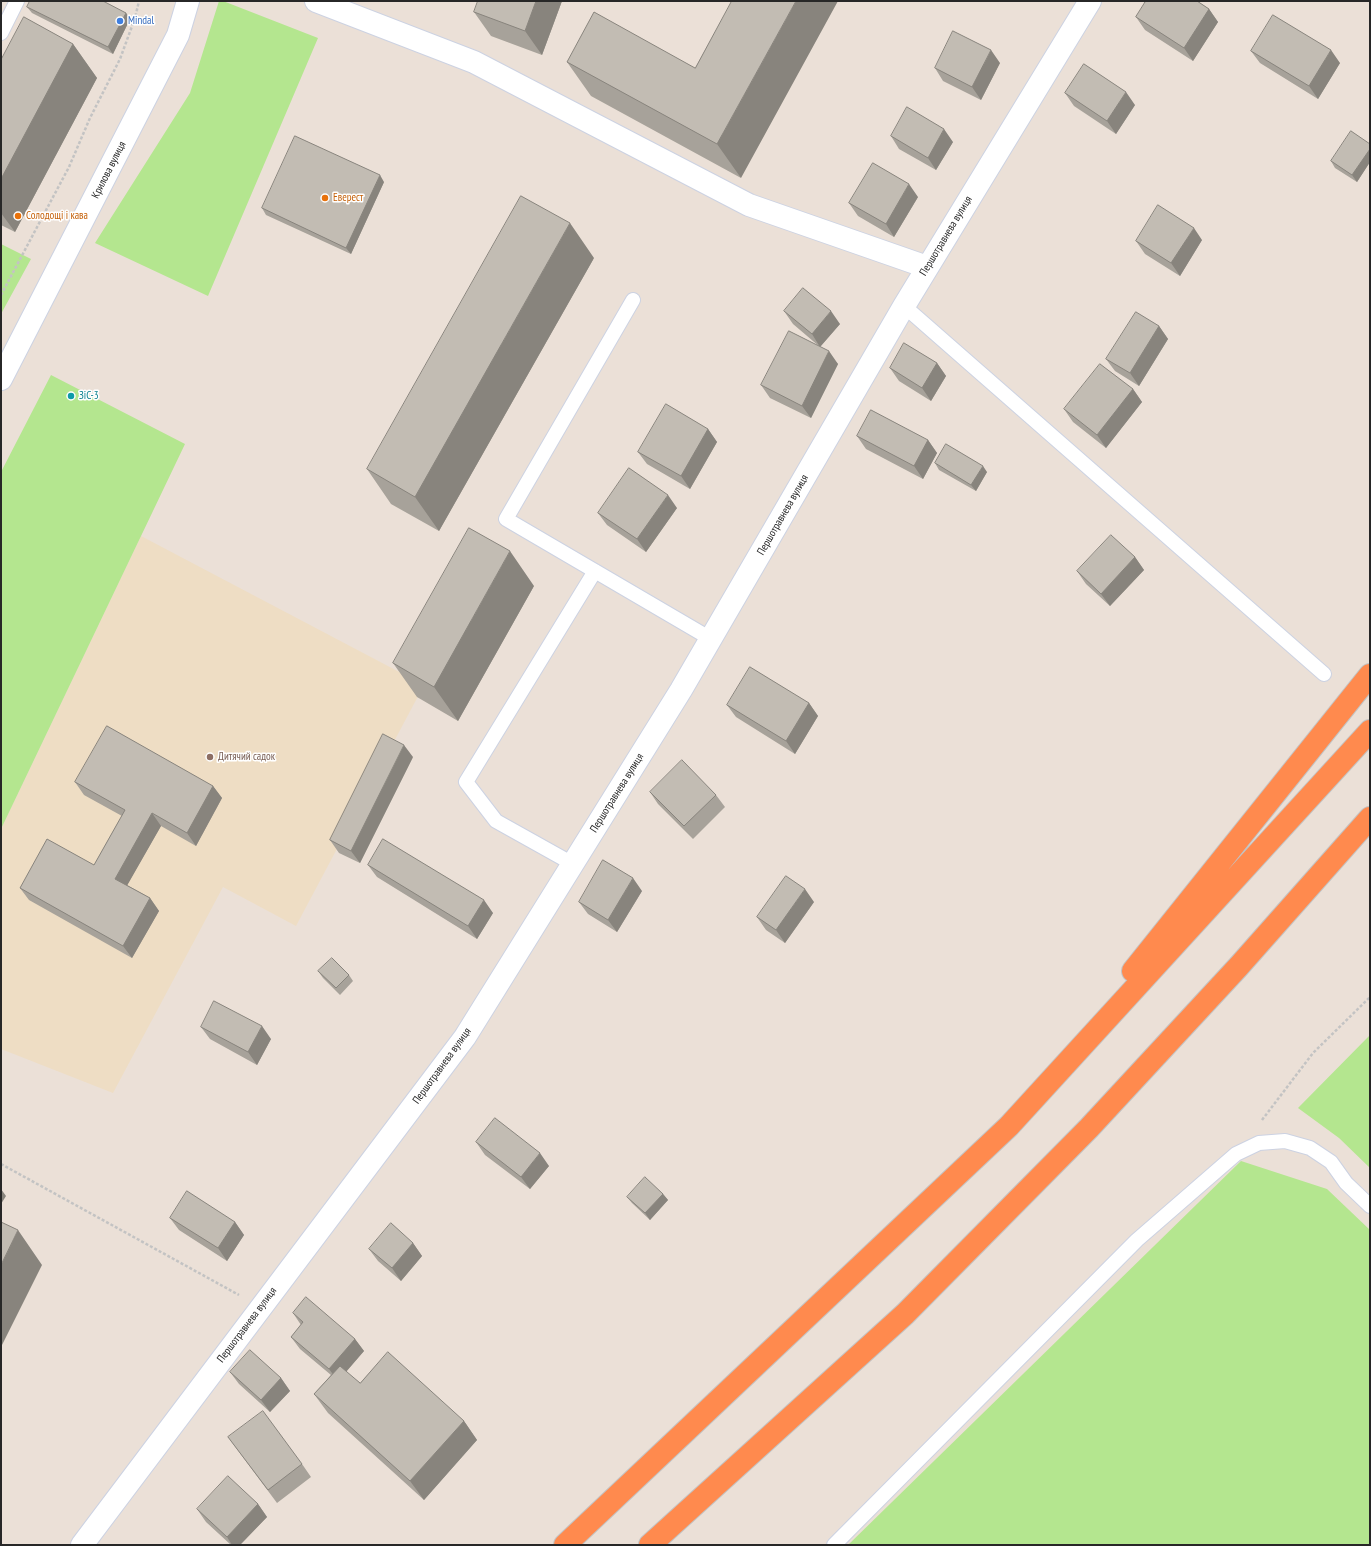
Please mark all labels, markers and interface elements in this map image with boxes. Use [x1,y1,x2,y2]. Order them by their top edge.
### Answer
place label: Mindal [128,14,154,28]
marker: Mindal [115,16,125,26]
street label: Крилова вулиця [89,139,129,201]
place label: Еверест [333,191,363,205]
marker: Еверест [320,193,330,203]
street label: Першотравнева вулиця [917,194,975,278]
place label: Солодощі і кава [26,209,88,223]
marker: Солодощі і кава [13,211,23,221]
place label: ЗіС-3 [79,389,99,403]
marker: ЗіС-3 [66,391,76,401]
street label: Першотравнева вулиця [755,472,811,558]
place label: Дитячий садок [218,750,275,764]
street label: Першотравнева вулиця [587,751,647,835]
marker: Дитячий садок [205,752,215,762]
street label: Першотравнева вулиця [410,1025,474,1107]
street label: Першотравнева вулиця [214,1285,280,1365]

